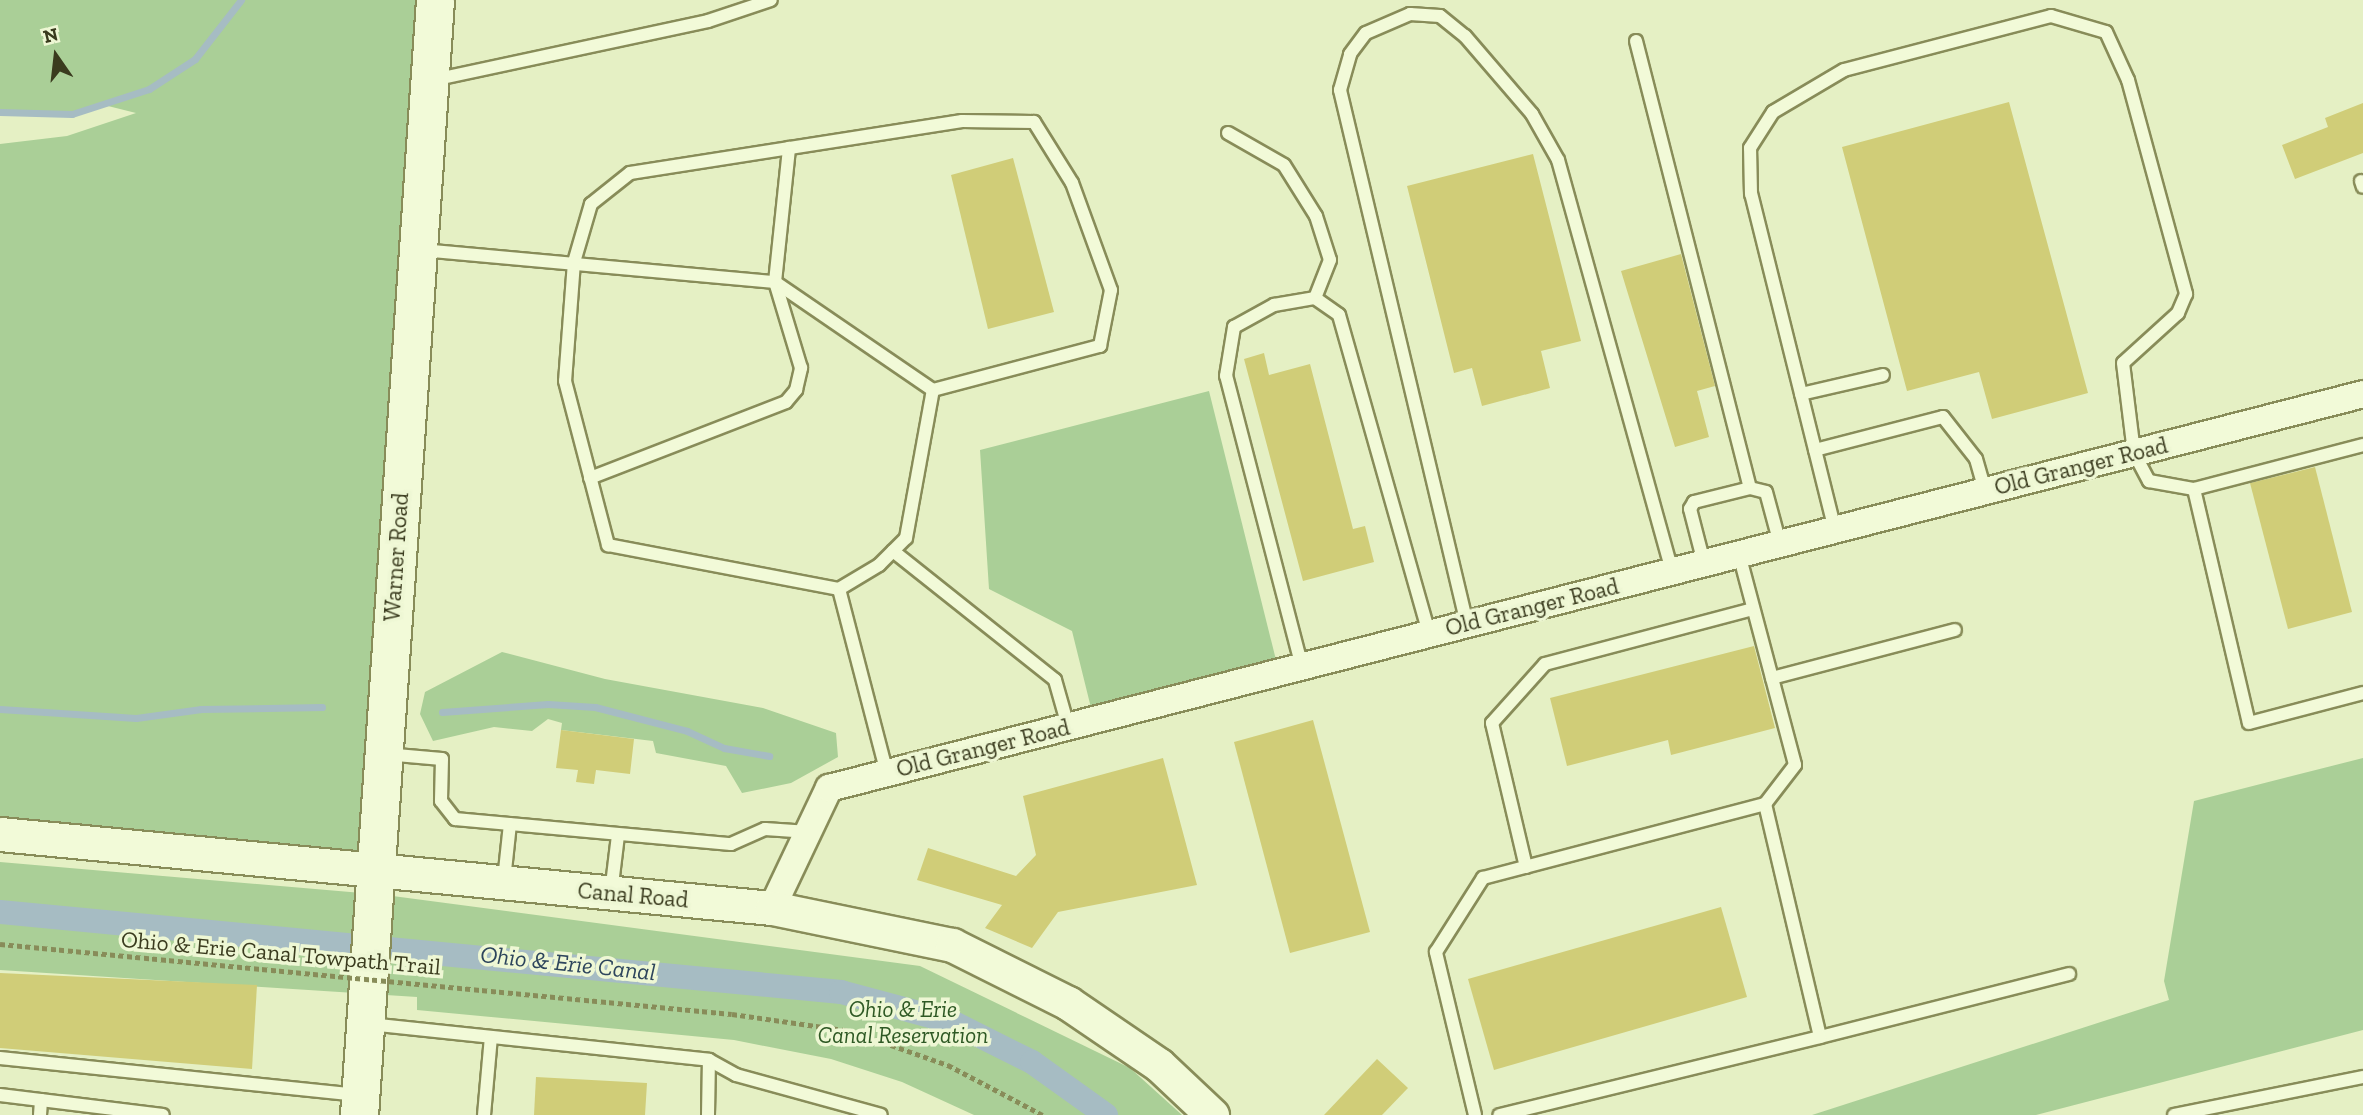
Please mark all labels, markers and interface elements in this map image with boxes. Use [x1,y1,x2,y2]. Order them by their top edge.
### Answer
north arrow [21,21,91,91]
text: N [41,22,61,48]
street label: Old Granger Road [1991,431,2171,501]
street label: Warner Road [378,491,414,623]
street label: Old Granger Road [1442,572,1622,642]
street label: Old Granger Road [893,713,1073,783]
street label: Canal Road [576,876,690,914]
street label: Ohio & Erie Canal Towpath Trail [120,925,442,981]
water label: Ohio & Erie Canal [479,939,657,987]
park label: Ohio & Erie Canal Reservation [818,995,988,1049]

